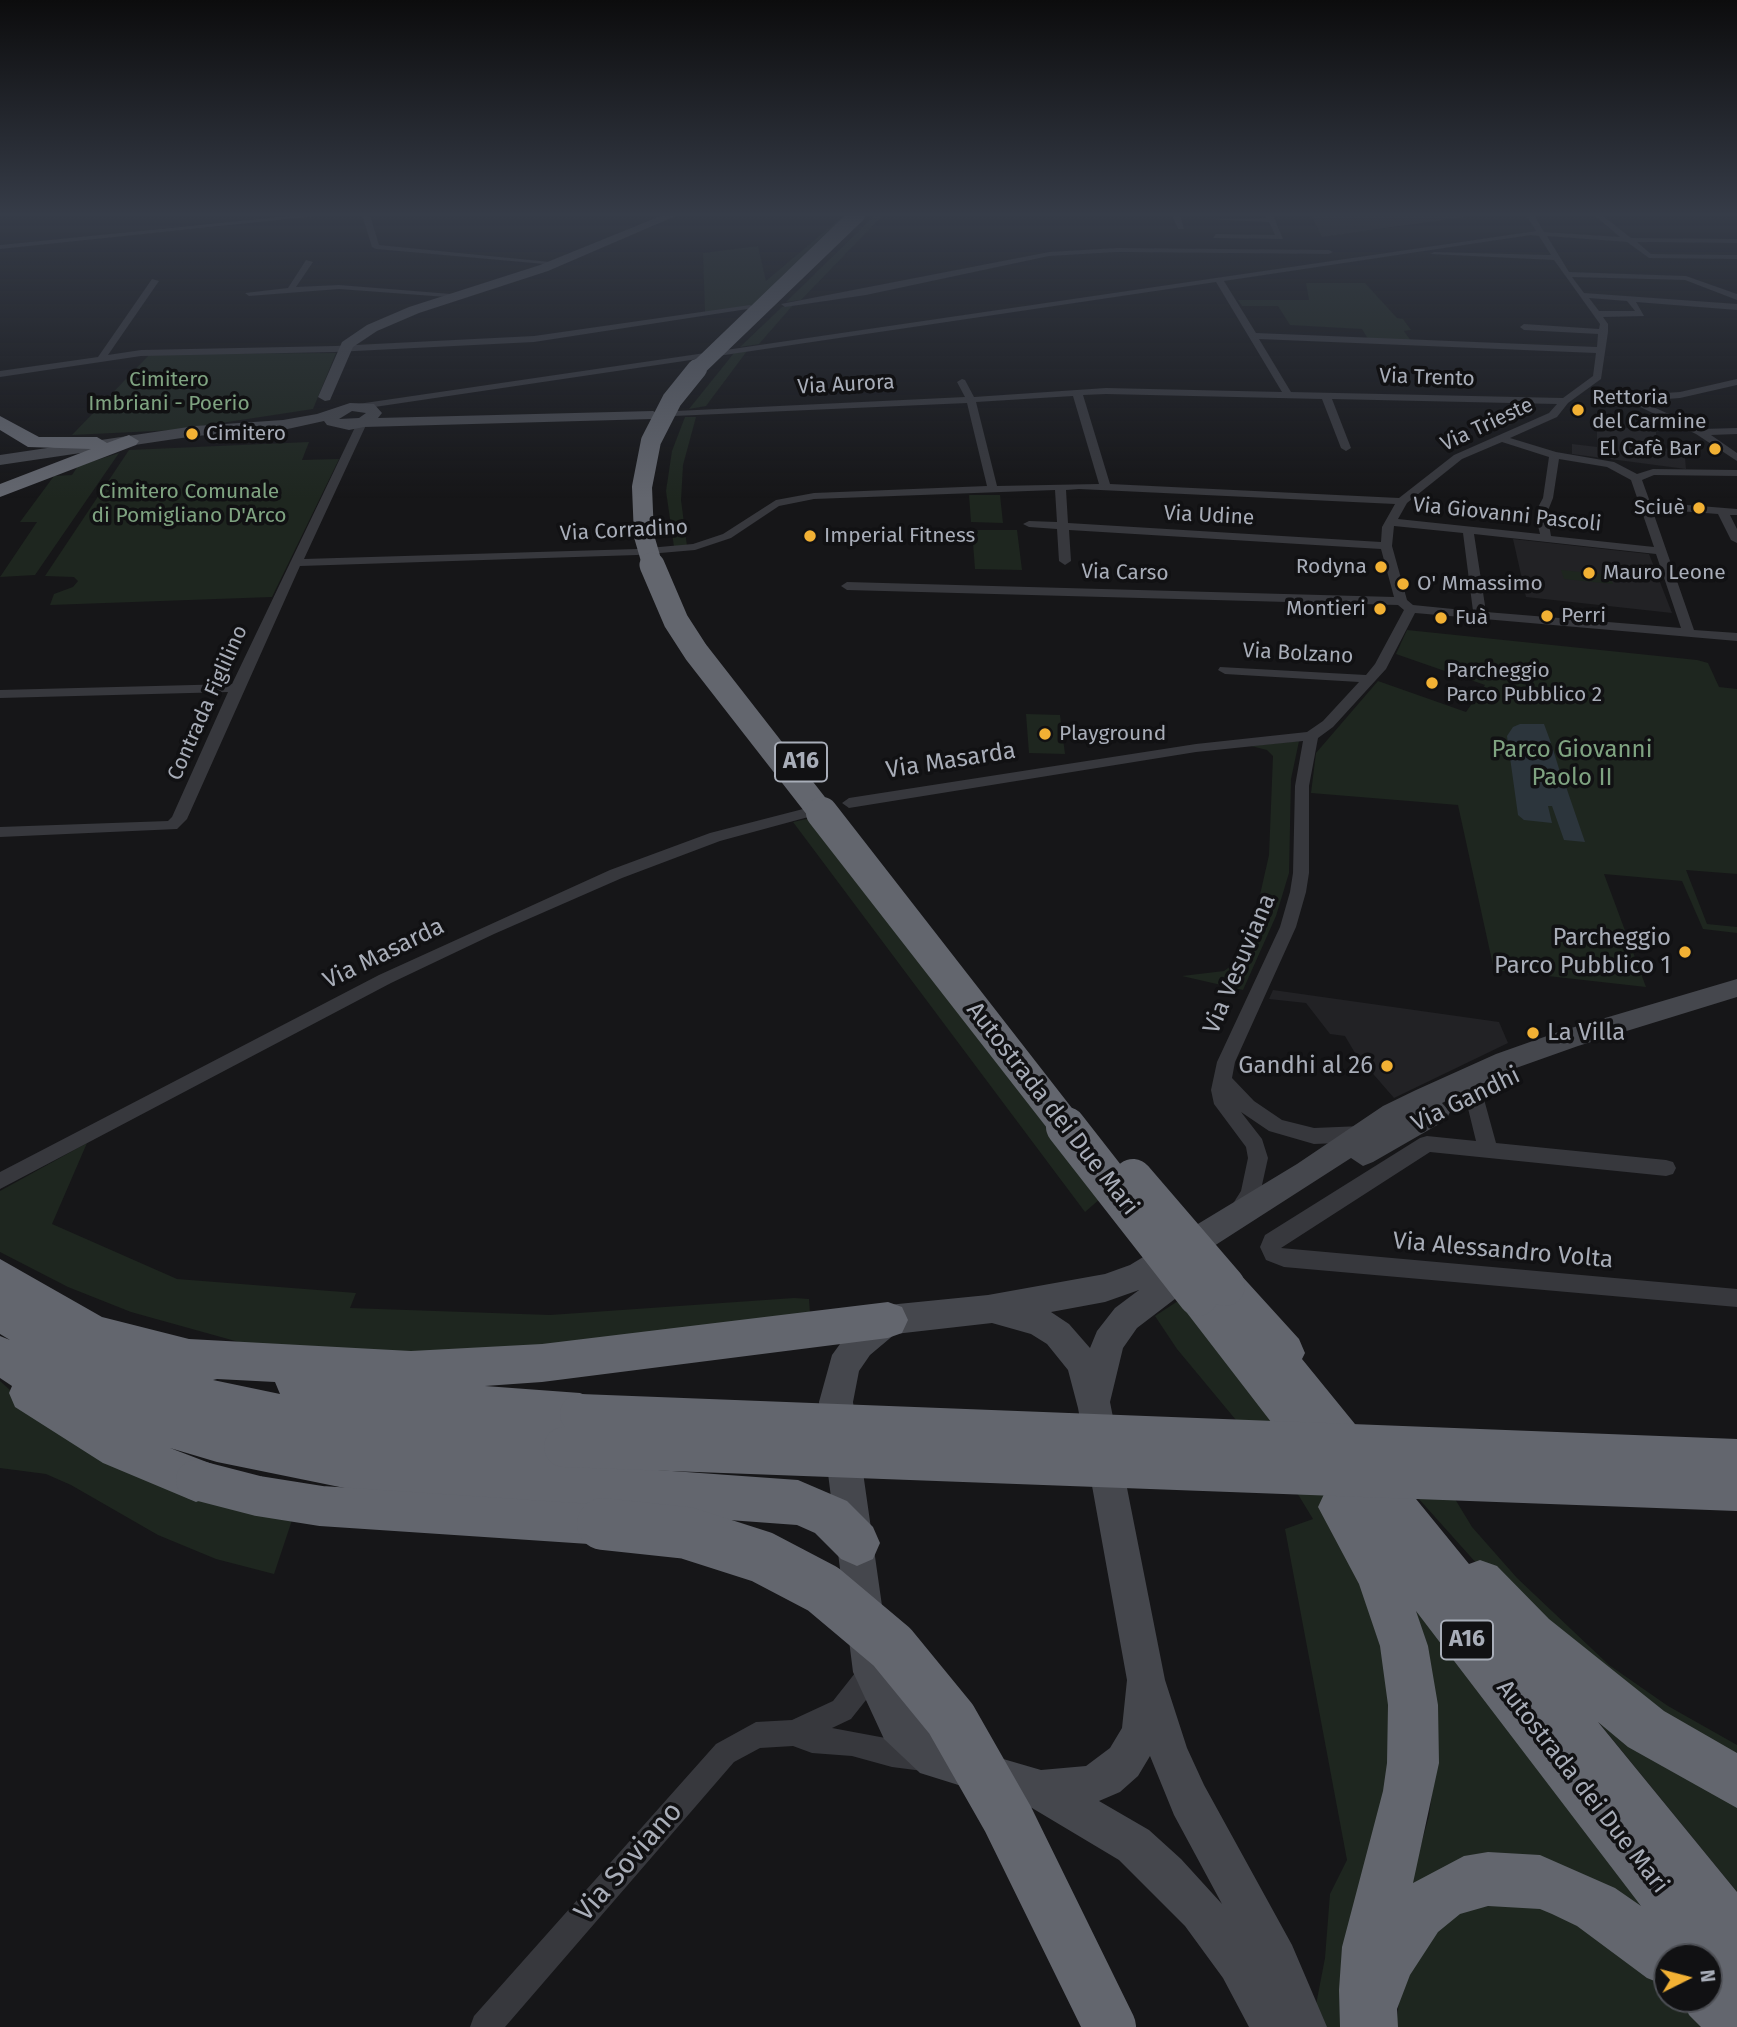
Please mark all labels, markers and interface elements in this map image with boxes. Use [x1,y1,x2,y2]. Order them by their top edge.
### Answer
street label: Via Trento [1379,364,1475,392]
park label: Cimitero Imbriani - Poerio [88,367,250,417]
street label: Via Aurora [797,370,895,400]
place label: Rettoria del Carmine [1592,385,1706,435]
street label: Via Trieste [1437,393,1537,457]
marker: Rettoria del Carmine [1570,402,1586,418]
place label: Cimitero [206,421,286,447]
marker: Cimitero [184,426,200,442]
place label: El Cafè Bar [1599,436,1701,462]
marker: El Cafè Bar [1707,441,1723,457]
park label: Cimitero Comunale di Pomigliano D'Arco [91,479,287,529]
street label: Via Giovanni Pascoli [1411,493,1603,537]
place label: Sciuè [1634,495,1685,521]
marker: Sciuè [1691,500,1707,516]
street label: Via Udine [1163,501,1255,531]
street label: Via Corradino [559,515,689,547]
place label: Imperial Fitness [824,523,975,549]
marker: Imperial Fitness [802,528,818,544]
place label: Rodyna [1296,554,1367,580]
marker: Rodyna [1373,559,1389,575]
street label: Via Carso [1081,560,1169,586]
place label: Mauro Leone [1603,560,1726,586]
marker: Mauro Leone [1581,565,1597,581]
place label: O' Mmassimo [1417,571,1543,597]
marker: O' Mmassimo [1395,576,1411,592]
place label: Montieri [1286,596,1366,622]
marker: Montieri [1372,601,1388,617]
place label: Perri [1561,603,1606,629]
place label: Fuà [1455,605,1488,631]
marker: Perri [1539,608,1555,624]
marker: Fuà [1433,610,1449,626]
street label: Contrada Figlilino [163,622,253,784]
street label: Via Bolzano [1242,639,1354,669]
place label: Parcheggio Parco Pubblico 2 [1446,658,1602,708]
marker: Parcheggio Parco Pubblico 2 [1424,675,1440,691]
place label: Playground [1059,721,1166,747]
marker: Playground [1037,726,1053,742]
park label: Parco Giovanni Paolo II [1492,736,1652,792]
street label: Via Masarda [884,737,1018,785]
road number: A16 [775,742,827,782]
street label: Via Vesuviana [1198,890,1282,1038]
street label: Via Masarda [319,912,449,996]
place label: Parcheggio Parco Pubblico 1 [1494,924,1671,980]
marker: Parcheggio Parco Pubblico 1 [1677,944,1693,960]
street label: Autostrada dei Due Mari [960,997,1144,1221]
place label: La Villa [1547,1019,1625,1047]
marker: La Villa [1525,1025,1541,1041]
place label: Gandhi al 26 [1238,1052,1373,1080]
marker: Gandhi al 26 [1379,1058,1395,1074]
street label: Via Gandhi [1407,1061,1525,1139]
street label: Via Alessandro Volta [1392,1227,1614,1275]
road number: A16 [1441,1620,1493,1660]
street label: Autostrada dei Due Mari [1490,1675,1674,1899]
street label: Via Soviano [568,1795,690,1929]
north arrow [1653,1943,1723,2013]
text: N [1695,1968,1719,1983]

